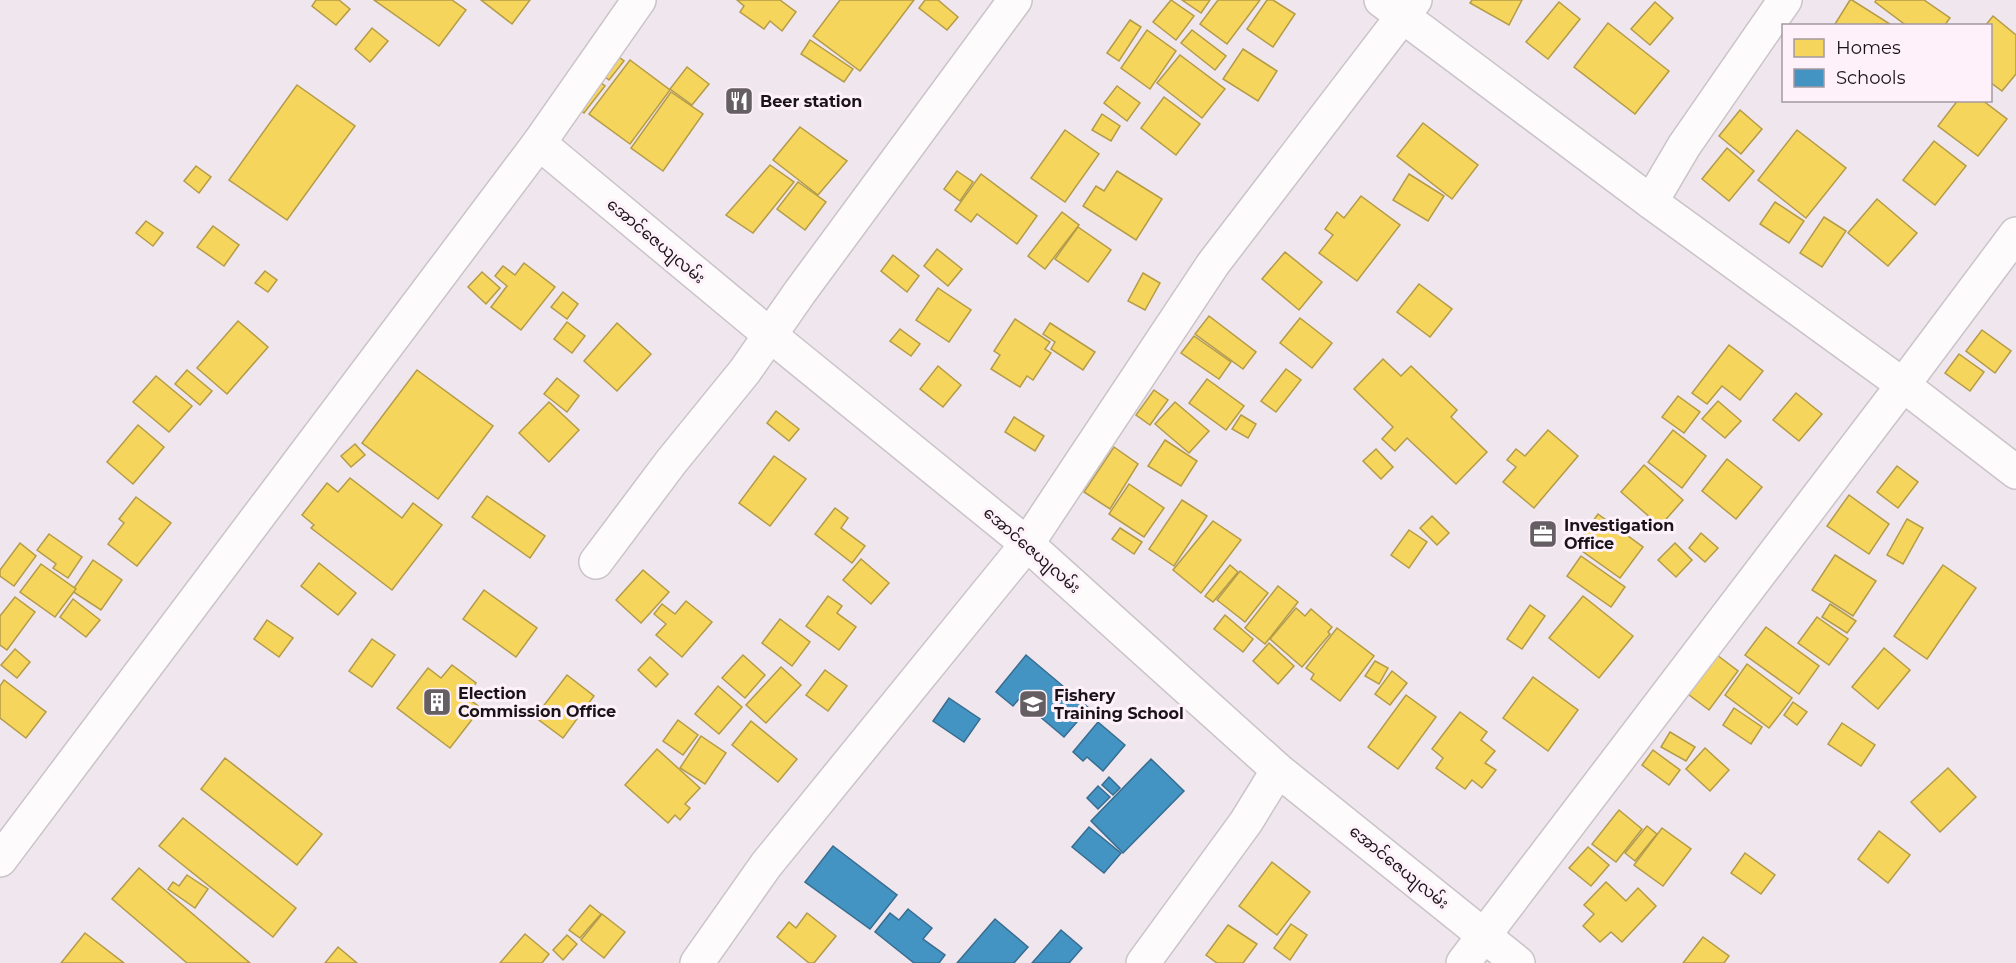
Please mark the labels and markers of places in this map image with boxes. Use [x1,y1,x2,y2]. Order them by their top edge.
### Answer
restaurant icon: Beer station [723,85,755,117]
place label: Beer station [760,92,862,111]
place label: Investigation Office [1564,516,1674,553]
office icon: Investigation Office [1527,518,1559,550]
place label: Election Commission Office [458,684,616,721]
building icon: Election Commission Office [421,686,453,718]
place label: Fishery Training School [1054,686,1184,723]
school or university icon: Fishery Training School [1017,688,1049,720]

